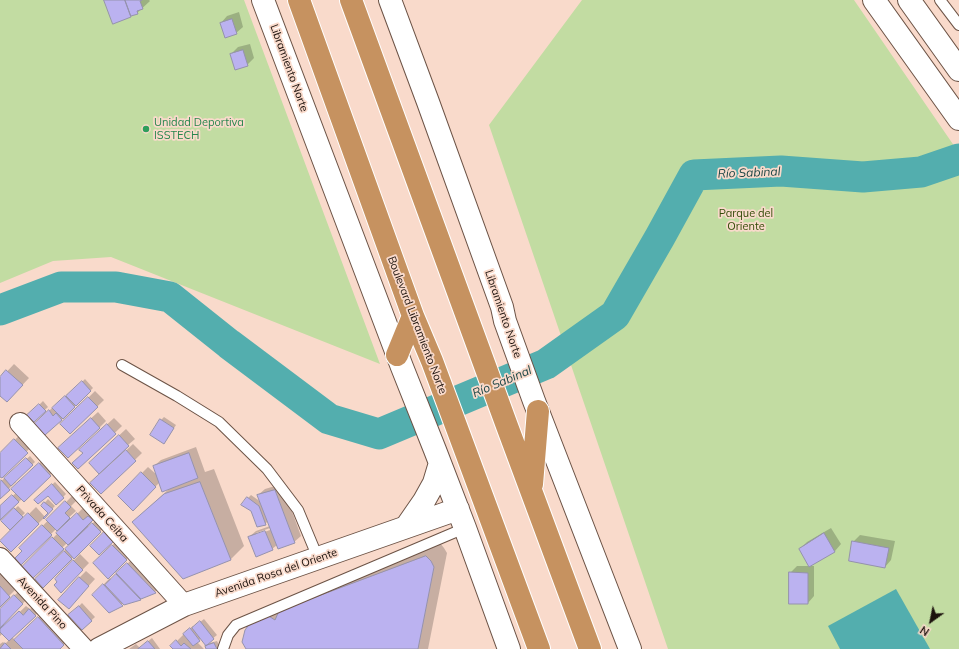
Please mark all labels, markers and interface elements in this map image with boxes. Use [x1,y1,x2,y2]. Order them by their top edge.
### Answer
street label: Libramiento Norte [267,23,311,113]
place label: Unidad Deportiva ISSTECH [154,116,244,142]
marker: Unidad Deportiva ISSTECH [141,124,151,134]
water label: Río Sabinal [717,165,781,181]
park label: Parque del Oriente [719,207,773,233]
street label: Boulevard Libramiento Norte [385,254,449,396]
street label: Libramiento Norte [482,268,524,360]
water label: Río Sabinal [470,363,534,401]
street label: Privada Ceiba [73,483,131,545]
street label: Avenida Rosa del Oriente [213,546,339,600]
street label: Avenida Pino [14,574,70,632]
north arrow [911,601,951,641]
text: N [917,623,932,639]

